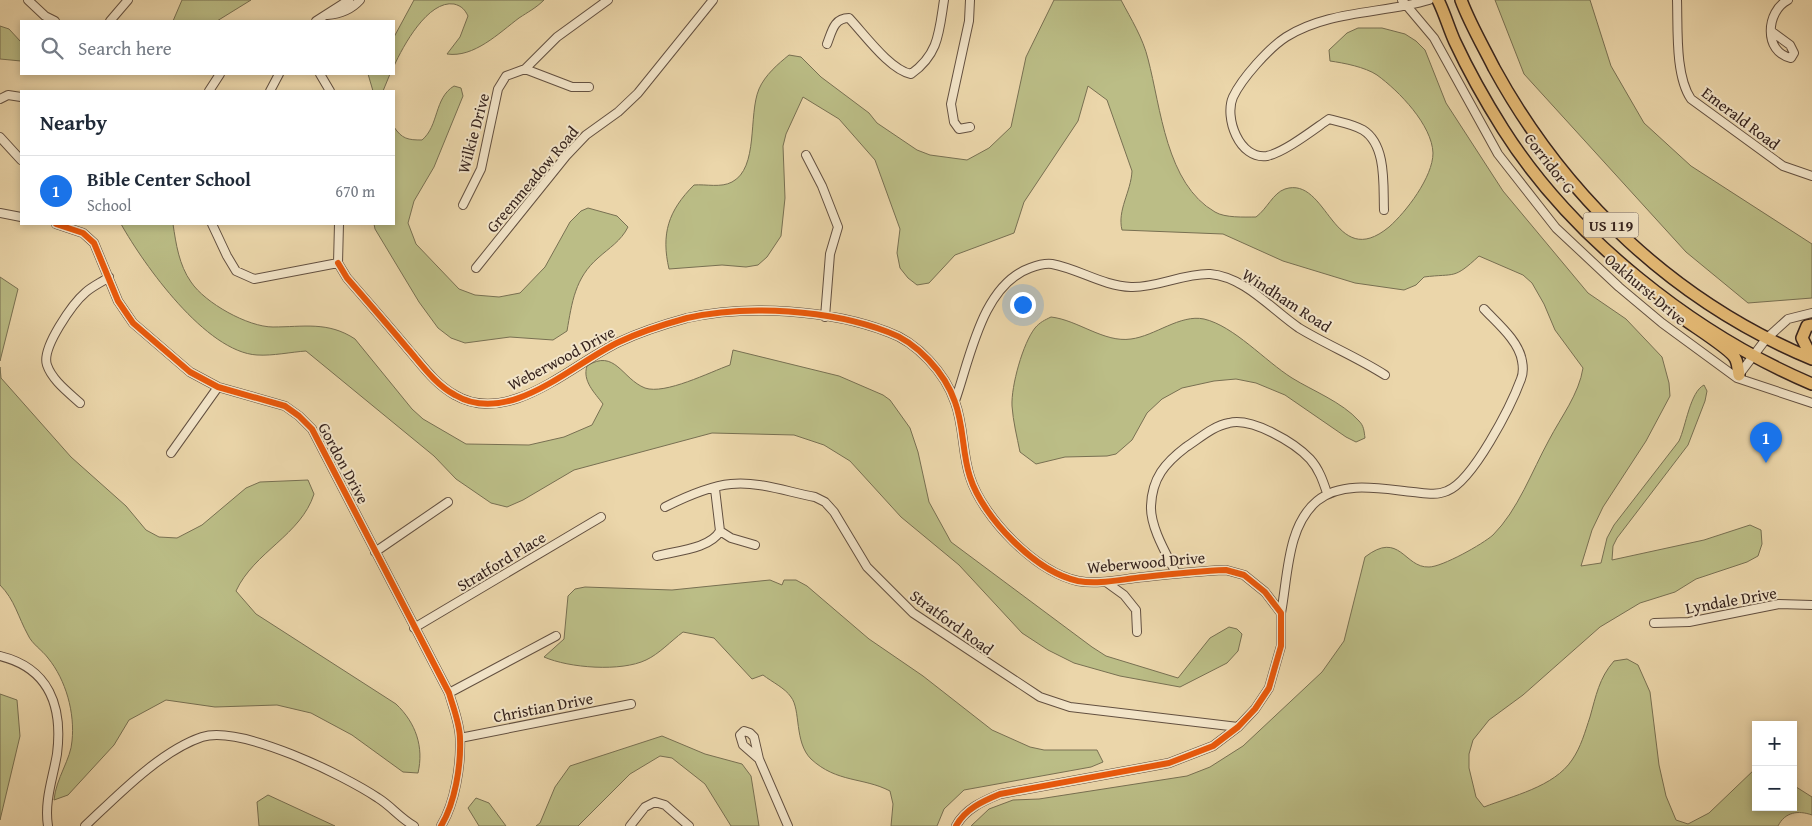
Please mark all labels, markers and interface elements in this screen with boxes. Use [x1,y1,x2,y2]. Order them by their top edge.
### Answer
search box [20,20,395,75]
icon: search [38,34,66,62]
text: Search here [78,34,172,62]
street label: Emerald Road [1697,81,1786,156]
street label: Wilkie Drive [451,90,495,176]
text: Nearby [40,107,107,138]
street label: Greenmeadow Road [480,120,584,238]
street label: Corridor G [1519,128,1582,199]
text: Bible Center School [87,165,251,193]
text: 1 [52,179,60,203]
text: 670 m [335,179,375,203]
text: School [87,193,131,217]
road number: US 119 [1584,212,1638,238]
street label: Oakhurst Drive [1600,247,1692,331]
street label: Windham Road [1238,262,1337,338]
your location [1010,292,1036,318]
street label: Weberwood Drive [503,320,619,396]
street label: Gordon Drive [312,418,376,508]
pin: 1 [1750,422,1782,463]
street label: Stratford Place [452,525,550,597]
street label: Weberwood Drive [1086,545,1206,579]
street label: Lyndale Drive [1683,580,1779,620]
street label: Stratford Road [905,583,999,661]
street label: Christian Drive [491,686,595,728]
map controls [1752,721,1797,811]
button: + [1752,721,1797,766]
button: − [1752,766,1797,811]

